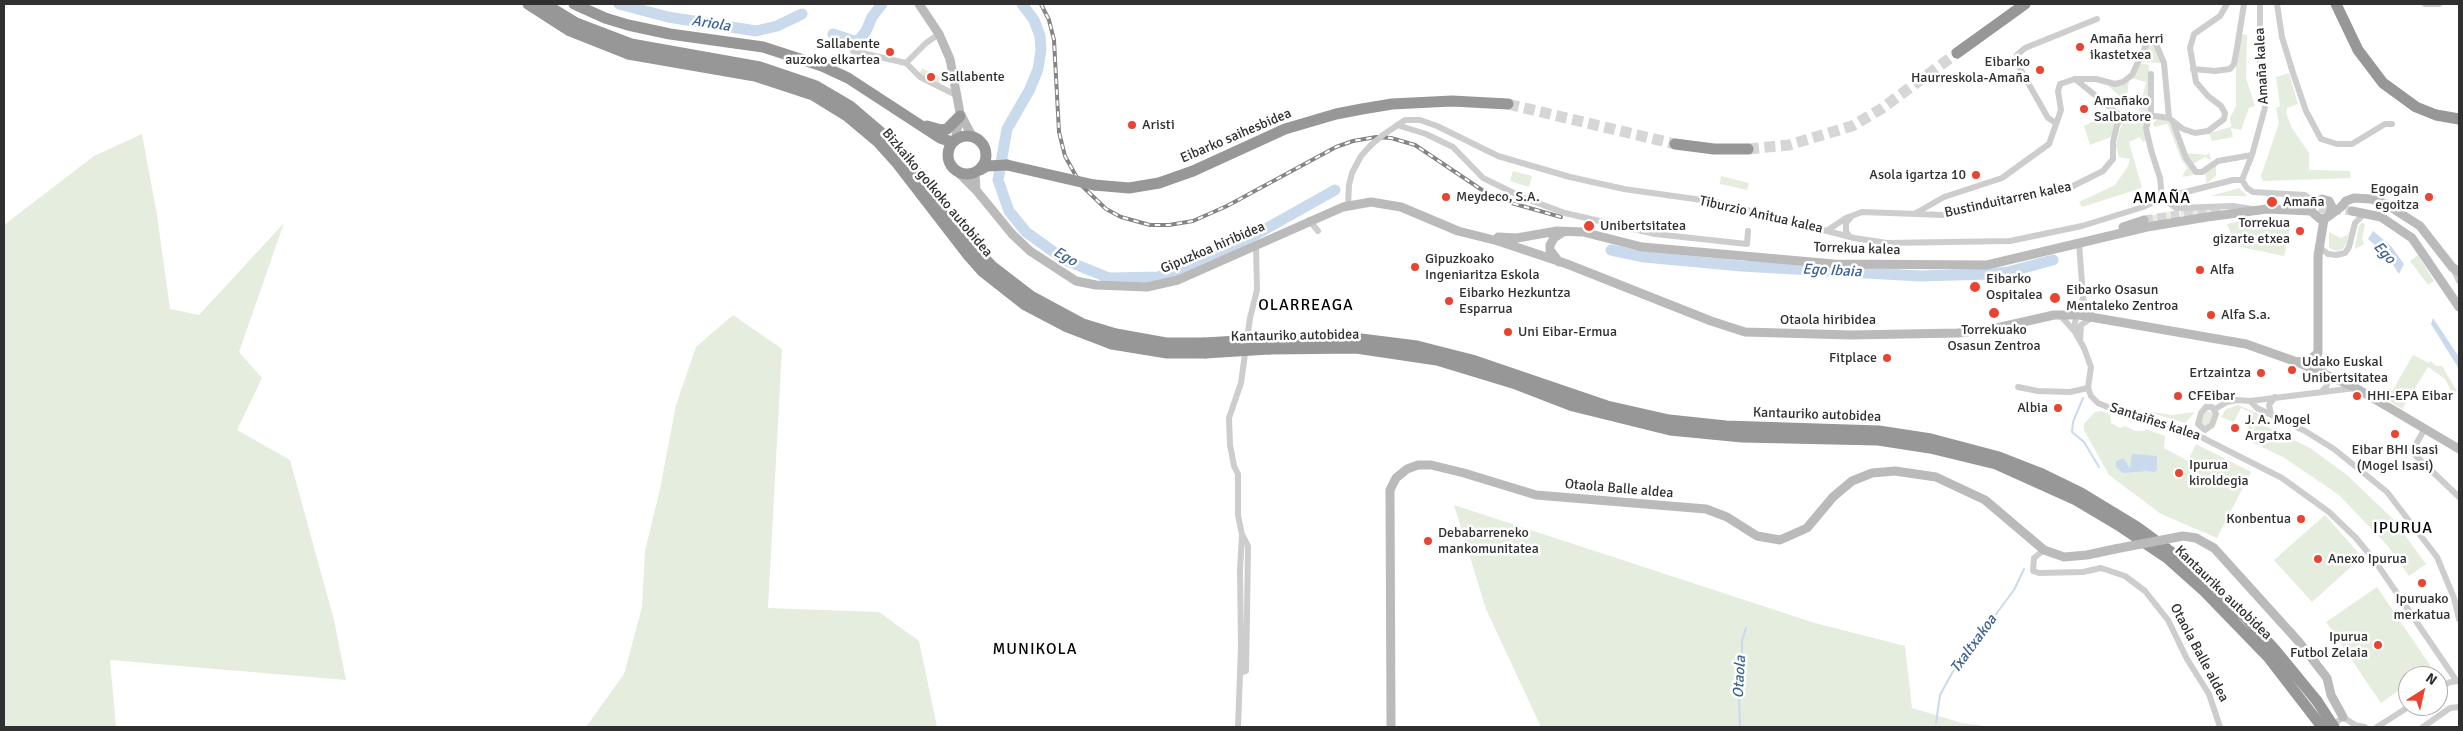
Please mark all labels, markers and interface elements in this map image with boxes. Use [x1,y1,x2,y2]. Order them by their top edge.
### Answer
water label: Ariola [690,12,732,36]
street label: Amaña kalea [2252,27,2272,105]
place label: Amaña herri ikastetxea [2090,31,2164,64]
place label: Sallabente auzoko elkartea [785,36,880,68]
marker: Amaña herri ikastetxea [2074,41,2086,53]
marker: Sallabente auzoko elkartea [884,46,896,58]
place label: Eibarko Haurreskola-Amaña [1911,54,2030,86]
marker: Eibarko Haurreskola-Amaña [2034,64,2046,76]
place label: Sallabente [941,69,1005,85]
marker: Sallabente [925,71,937,83]
place label: Amañako Salbatore [2094,93,2151,125]
marker: Amañako Salbatore [2078,103,2090,115]
street label: Eibarko saihesbidea [1178,105,1294,167]
place label: Aristi [1142,117,1175,133]
marker: Aristi [1126,119,1138,131]
street label: Bizkaiko golkoko autobidea [878,125,996,261]
place label: Asola igartza 10 [1869,167,1966,183]
marker: Asola igartza 10 [1970,169,1982,181]
street label: Bustinduitarren kalea [1943,178,2073,222]
place label: Egogain egoitza [2371,181,2419,213]
place label: Meydeco, S.A. [1456,189,1540,205]
district label: AMAÑA [2132,189,2192,209]
marker: Meydeco, S.A. [1440,191,1452,203]
marker: Egogain egoitza [2423,191,2435,203]
street label: Tiburzio Anitua kalea [1698,193,1824,237]
place label: Amaña [2283,194,2325,210]
marker: Amaña [2265,195,2279,209]
place label: Torrekua gizarte etxea [2213,215,2290,248]
street label: Gipuzkoa hiribidea [1158,218,1268,278]
place label: Unibertsitatea [1600,218,1686,234]
marker: Unibertsitatea [1582,219,1596,233]
marker: Torrekua gizarte etxea [2294,225,2306,237]
water label: Ego [2369,238,2399,268]
street label: Torrekua kalea [1813,239,1901,259]
water label: Ego [1050,243,1080,271]
place label: Gipuzkoako Ingeniaritza Eskola [1425,251,1540,284]
water label: Ego Ibaia [1802,260,1862,282]
marker: Gipuzkoako Ingeniaritza Eskola [1409,261,1421,273]
place label: Alfa [2210,262,2234,278]
marker: Alfa [2194,264,2206,276]
place label: Eibarko Ospitalea [1986,271,2043,304]
marker: Eibarko Ospitalea [1968,280,1982,294]
place label: Eibarko Osasun Mentaleko Zentroa [2066,282,2178,314]
place label: Eibarko Hezkuntza Esparrua [1459,285,1571,318]
marker: Eibarko Osasun Mentaleko Zentroa [2048,291,2062,305]
marker: Eibarko Hezkuntza Esparrua [1443,295,1455,307]
district label: OLARREAGA [1257,296,1355,316]
marker: Torrekuako Osasun Zentroa [1987,306,2001,320]
place label: Alfa S.a. [2221,307,2271,323]
marker: Alfa S.a. [2205,309,2217,321]
street label: Otaola hiribidea [1780,312,1876,328]
place label: Torrekuako Osasun Zentroa [1947,322,2041,354]
place label: Uni Eibar-Ermua [1518,324,1617,340]
street label: Kantauriko autobidea [1231,326,1359,346]
marker: Uni Eibar-Ermua [1502,326,1514,338]
place label: Fitplace [1829,350,1877,366]
marker: Fitplace [1881,352,1893,364]
place label: Udako Euskal Unibertsitatea [2302,354,2388,387]
marker: Udako Euskal Unibertsitatea [2286,364,2298,376]
place label: Ertzaintza [2189,365,2251,381]
marker: Ertzaintza [2255,367,2267,379]
place label: CFEibar [2188,388,2235,404]
place label: HHI-EPA Eibar [2367,388,2453,404]
marker: CFEibar [2172,390,2184,402]
marker: HHI-EPA Eibar [2351,390,2363,402]
street label: Santaiñes kalea [2108,399,2202,445]
place label: Albia [2017,400,2048,416]
marker: Albia [2052,402,2064,414]
street label: Kantauriko autobidea [1752,404,1882,426]
place label: J. A. Mogel Argatxa [2245,412,2311,444]
marker: J. A. Mogel Argatxa [2229,422,2241,434]
marker: Eibar BHI Isasi (Mogel Isasi) [2389,428,2401,440]
place label: Eibar BHI Isasi (Mogel Isasi) [2352,442,2438,474]
place label: Ipurua kiroldegia [2189,457,2249,490]
marker: Ipurua kiroldegia [2173,467,2185,479]
street label: Otaola Balle aldea [1564,476,1674,502]
place label: Konbentua [2226,511,2291,527]
marker: Konbentua [2295,513,2307,525]
district label: IPURUA [2372,519,2434,539]
place label: Debabarreneko mankomunitatea [1438,525,1539,558]
marker: Debabarreneko mankomunitatea [1422,535,1434,547]
street label: Kantauriko autobidea [2171,542,2275,644]
place label: Anexo Ipurua [2328,551,2407,567]
marker: Anexo Ipurua [2312,553,2324,565]
marker: Ipuruako merkatua [2416,577,2428,589]
place label: Ipuruako merkatua [2394,591,2450,624]
street label: Otaola Balle aldea [2166,601,2232,705]
water label: Txaltxakoa [1947,611,2001,677]
place label: Ipurua Futbol Zelaia [2290,629,2368,662]
marker: Ipurua Futbol Zelaia [2372,639,2384,651]
district label: MUNIKOLA [991,640,1079,660]
water label: Otaola [1730,655,1750,699]
north arrow [2398,666,2448,716]
text: N [2422,669,2440,689]

